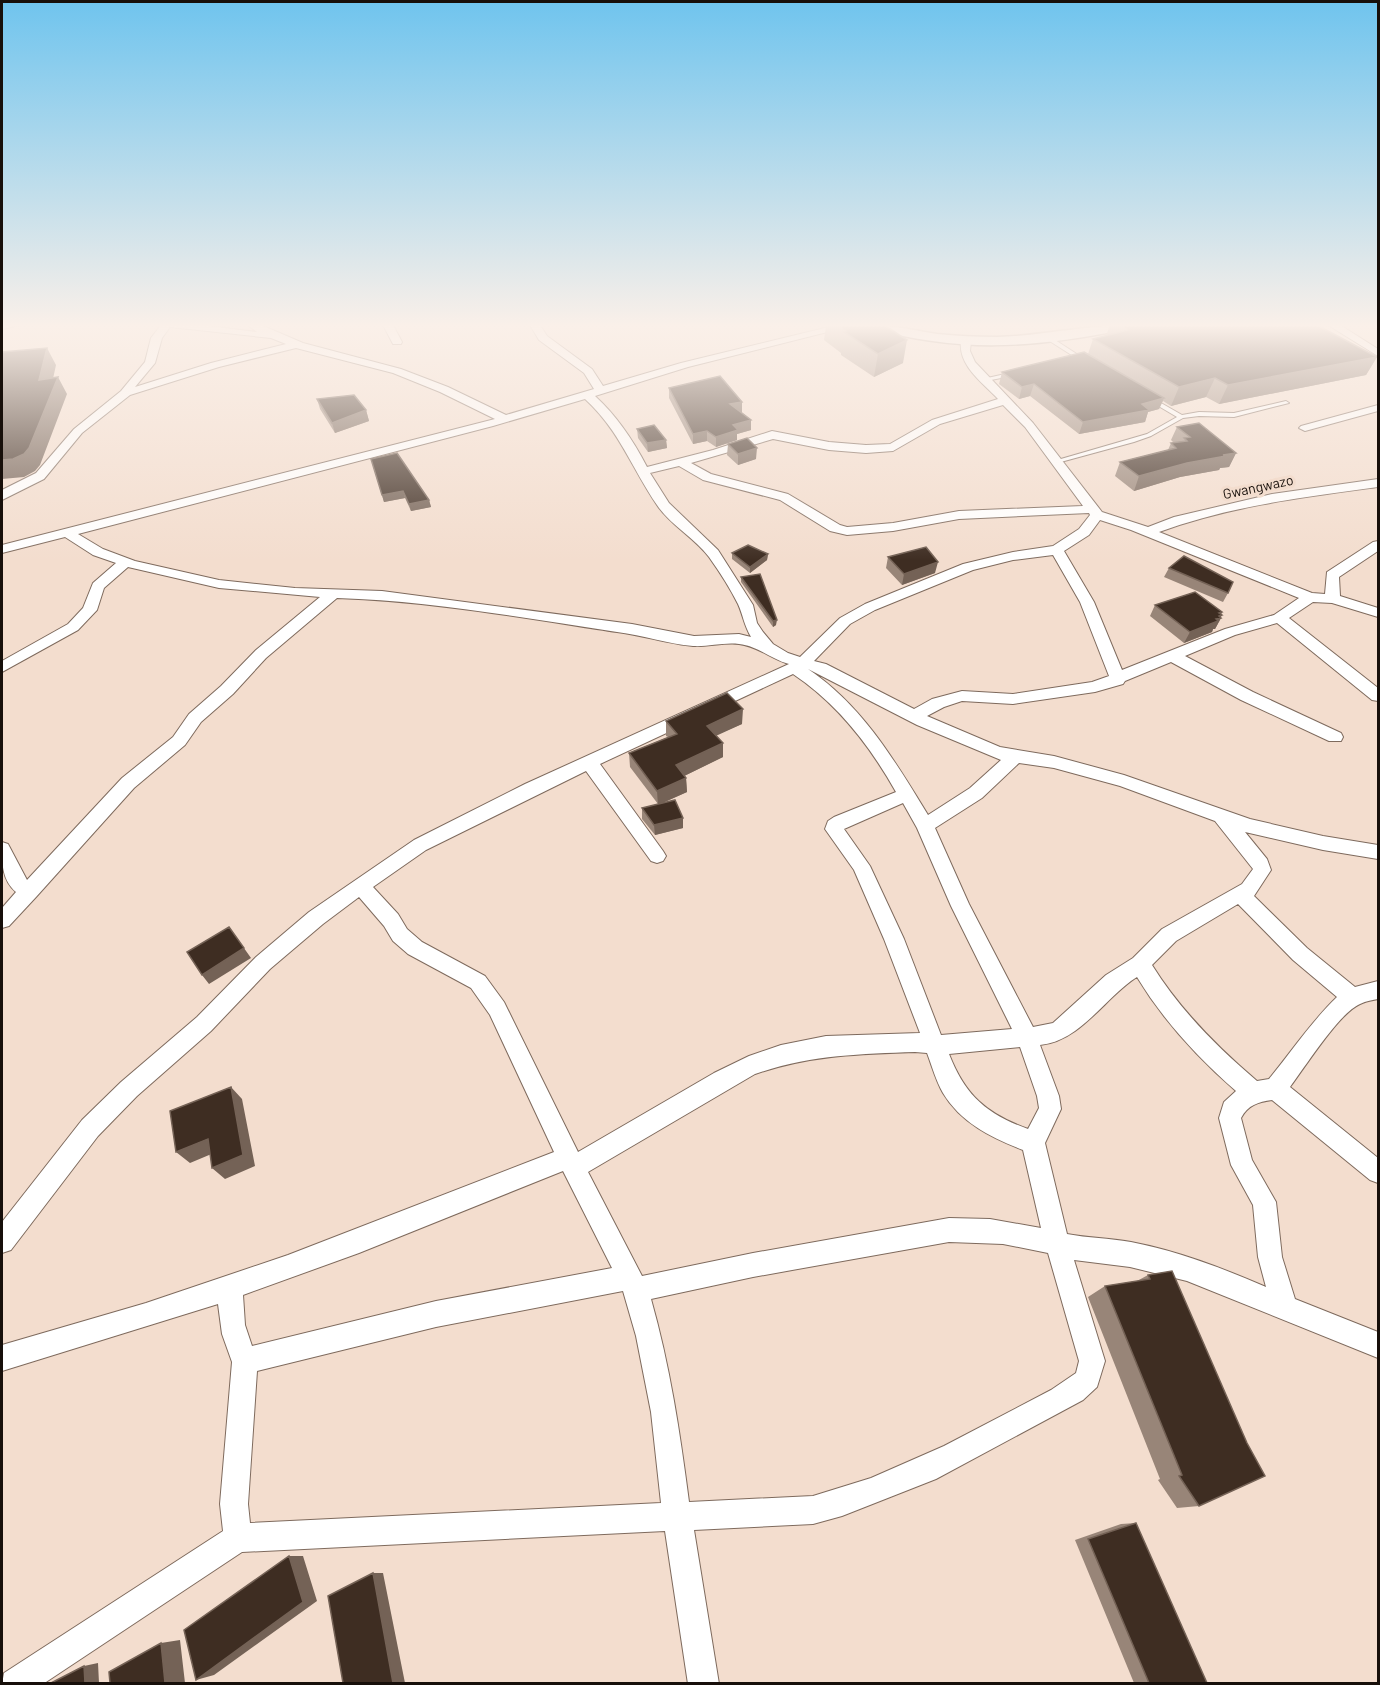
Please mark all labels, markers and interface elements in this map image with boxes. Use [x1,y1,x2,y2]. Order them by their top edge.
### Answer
street label: Gwangwazo [1221,471,1295,502]

